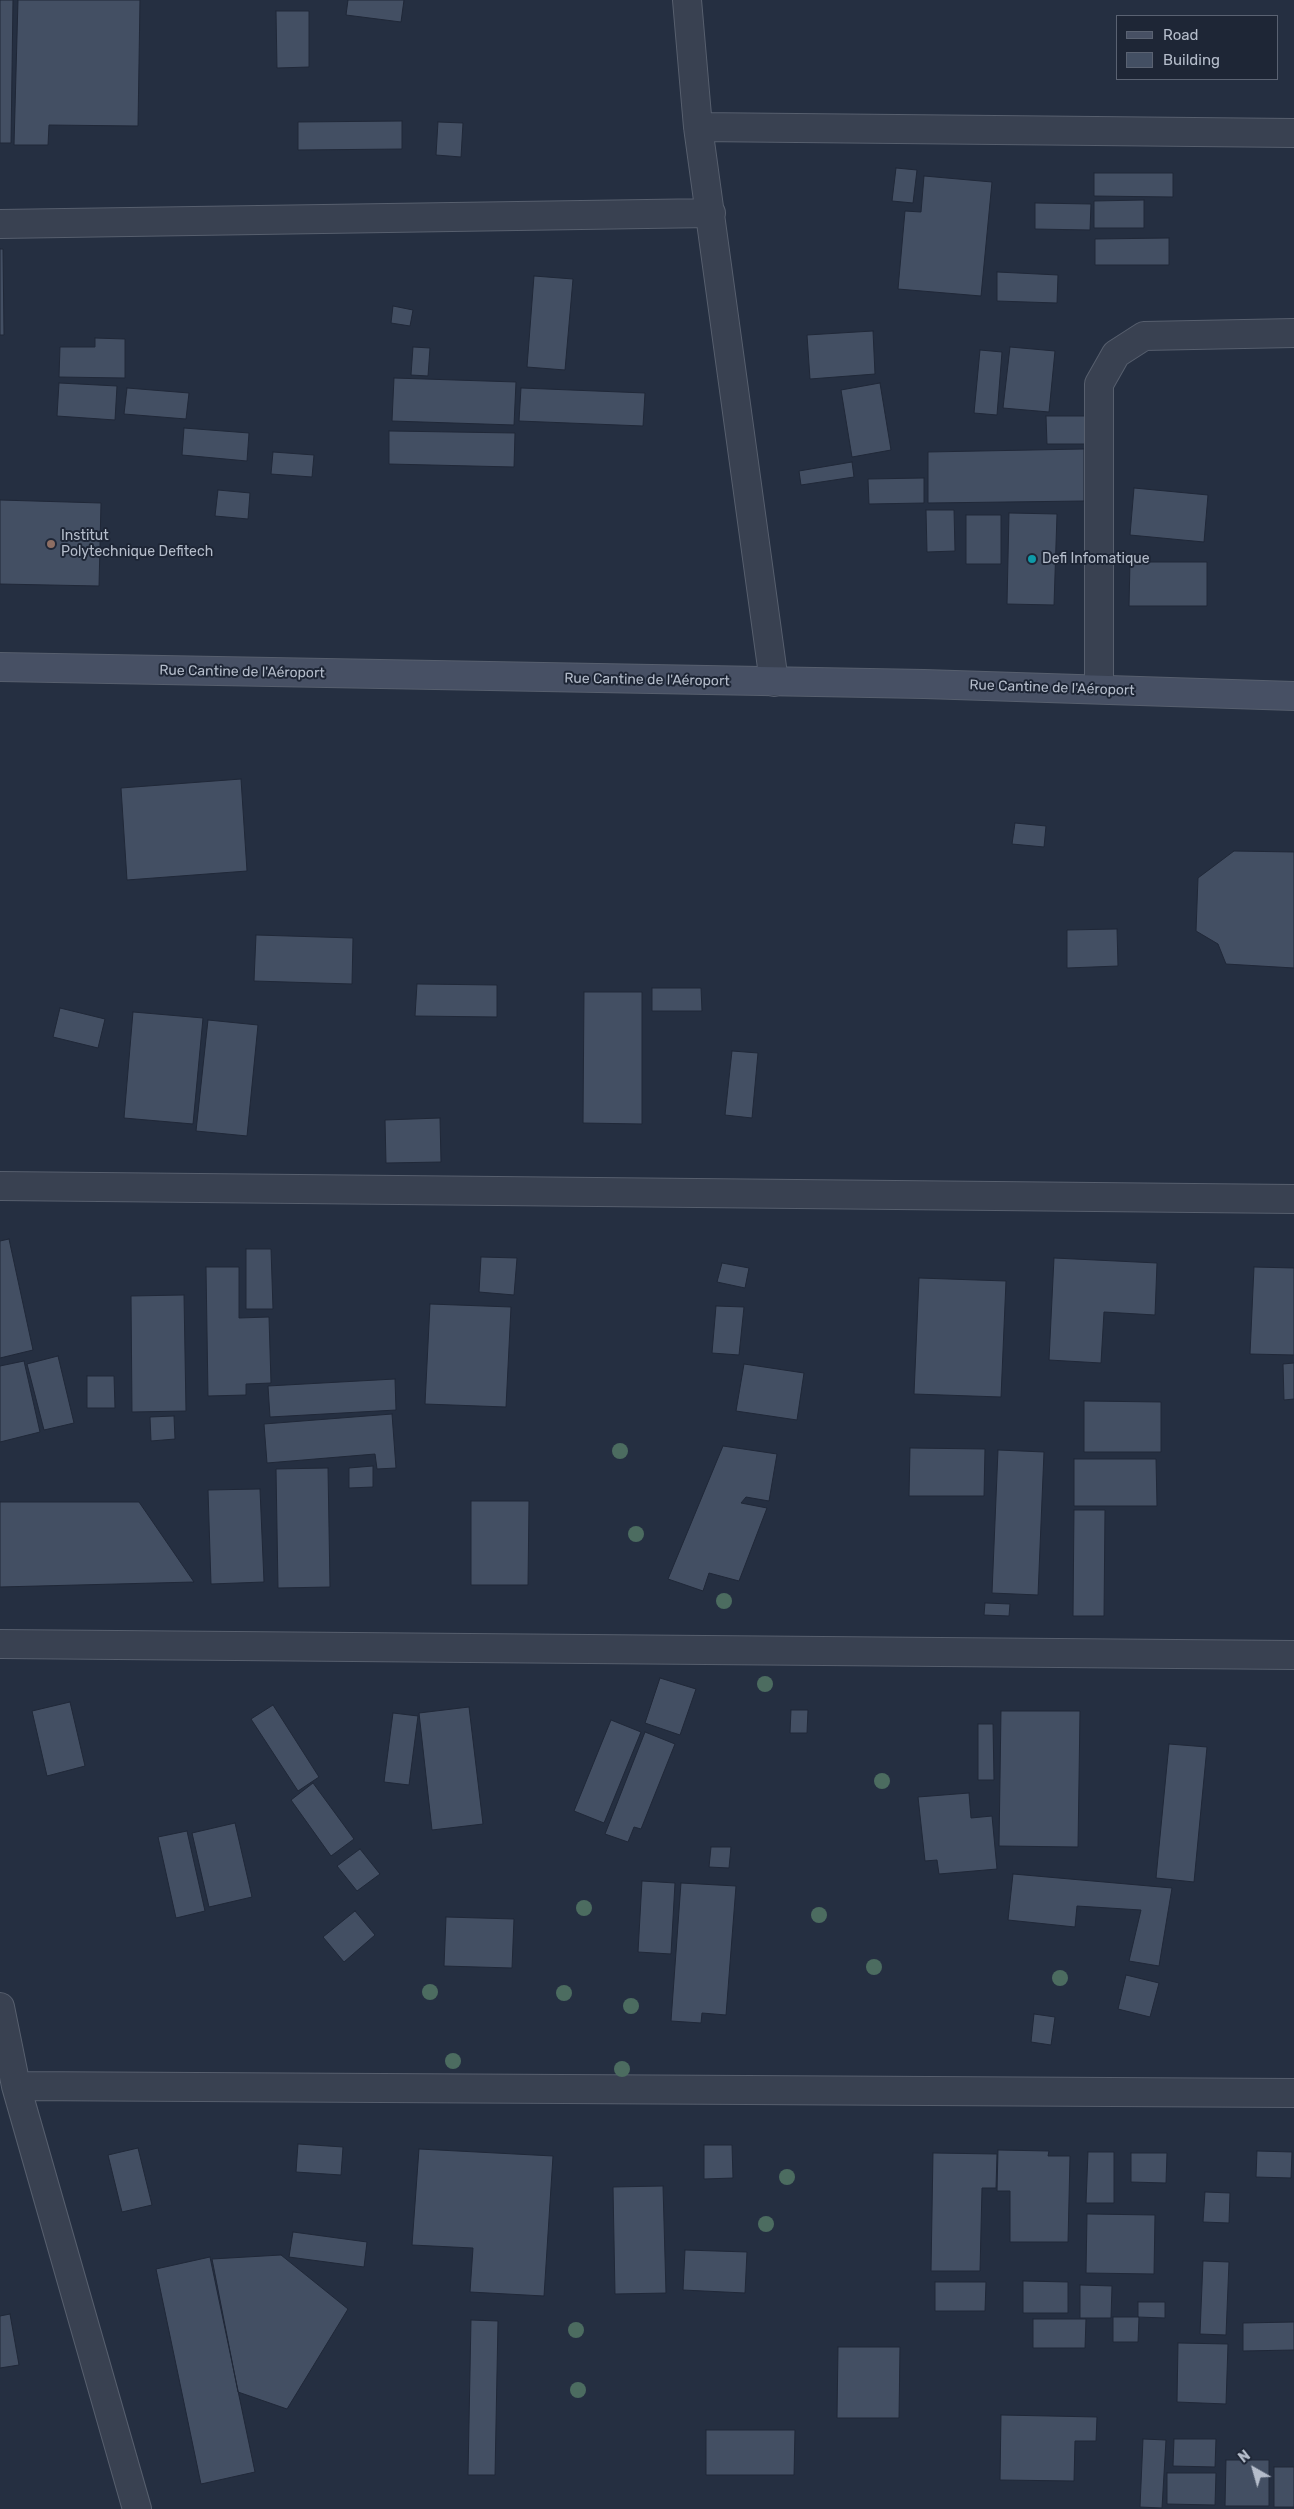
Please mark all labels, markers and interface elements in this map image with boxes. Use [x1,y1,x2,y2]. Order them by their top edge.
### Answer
legend [1116,15,1279,80]
text: Road [1163,26,1199,44]
text: Building [1163,51,1220,69]
place label: Institut Polytechnique Defitech [61,528,213,560]
marker: Institut Polytechnique Defitech [45,538,57,550]
place label: Defi Infomatique [1042,551,1150,567]
marker: Defi Infomatique [1026,553,1038,565]
street label: Rue Cantine de l'Aéroport [159,662,325,682]
street label: Rue Cantine de l'Aéroport [564,670,730,690]
street label: Rue Cantine de l'Aéroport [969,677,1135,699]
north arrow [1229,2444,1279,2494]
text: N [1235,2447,1254,2467]

